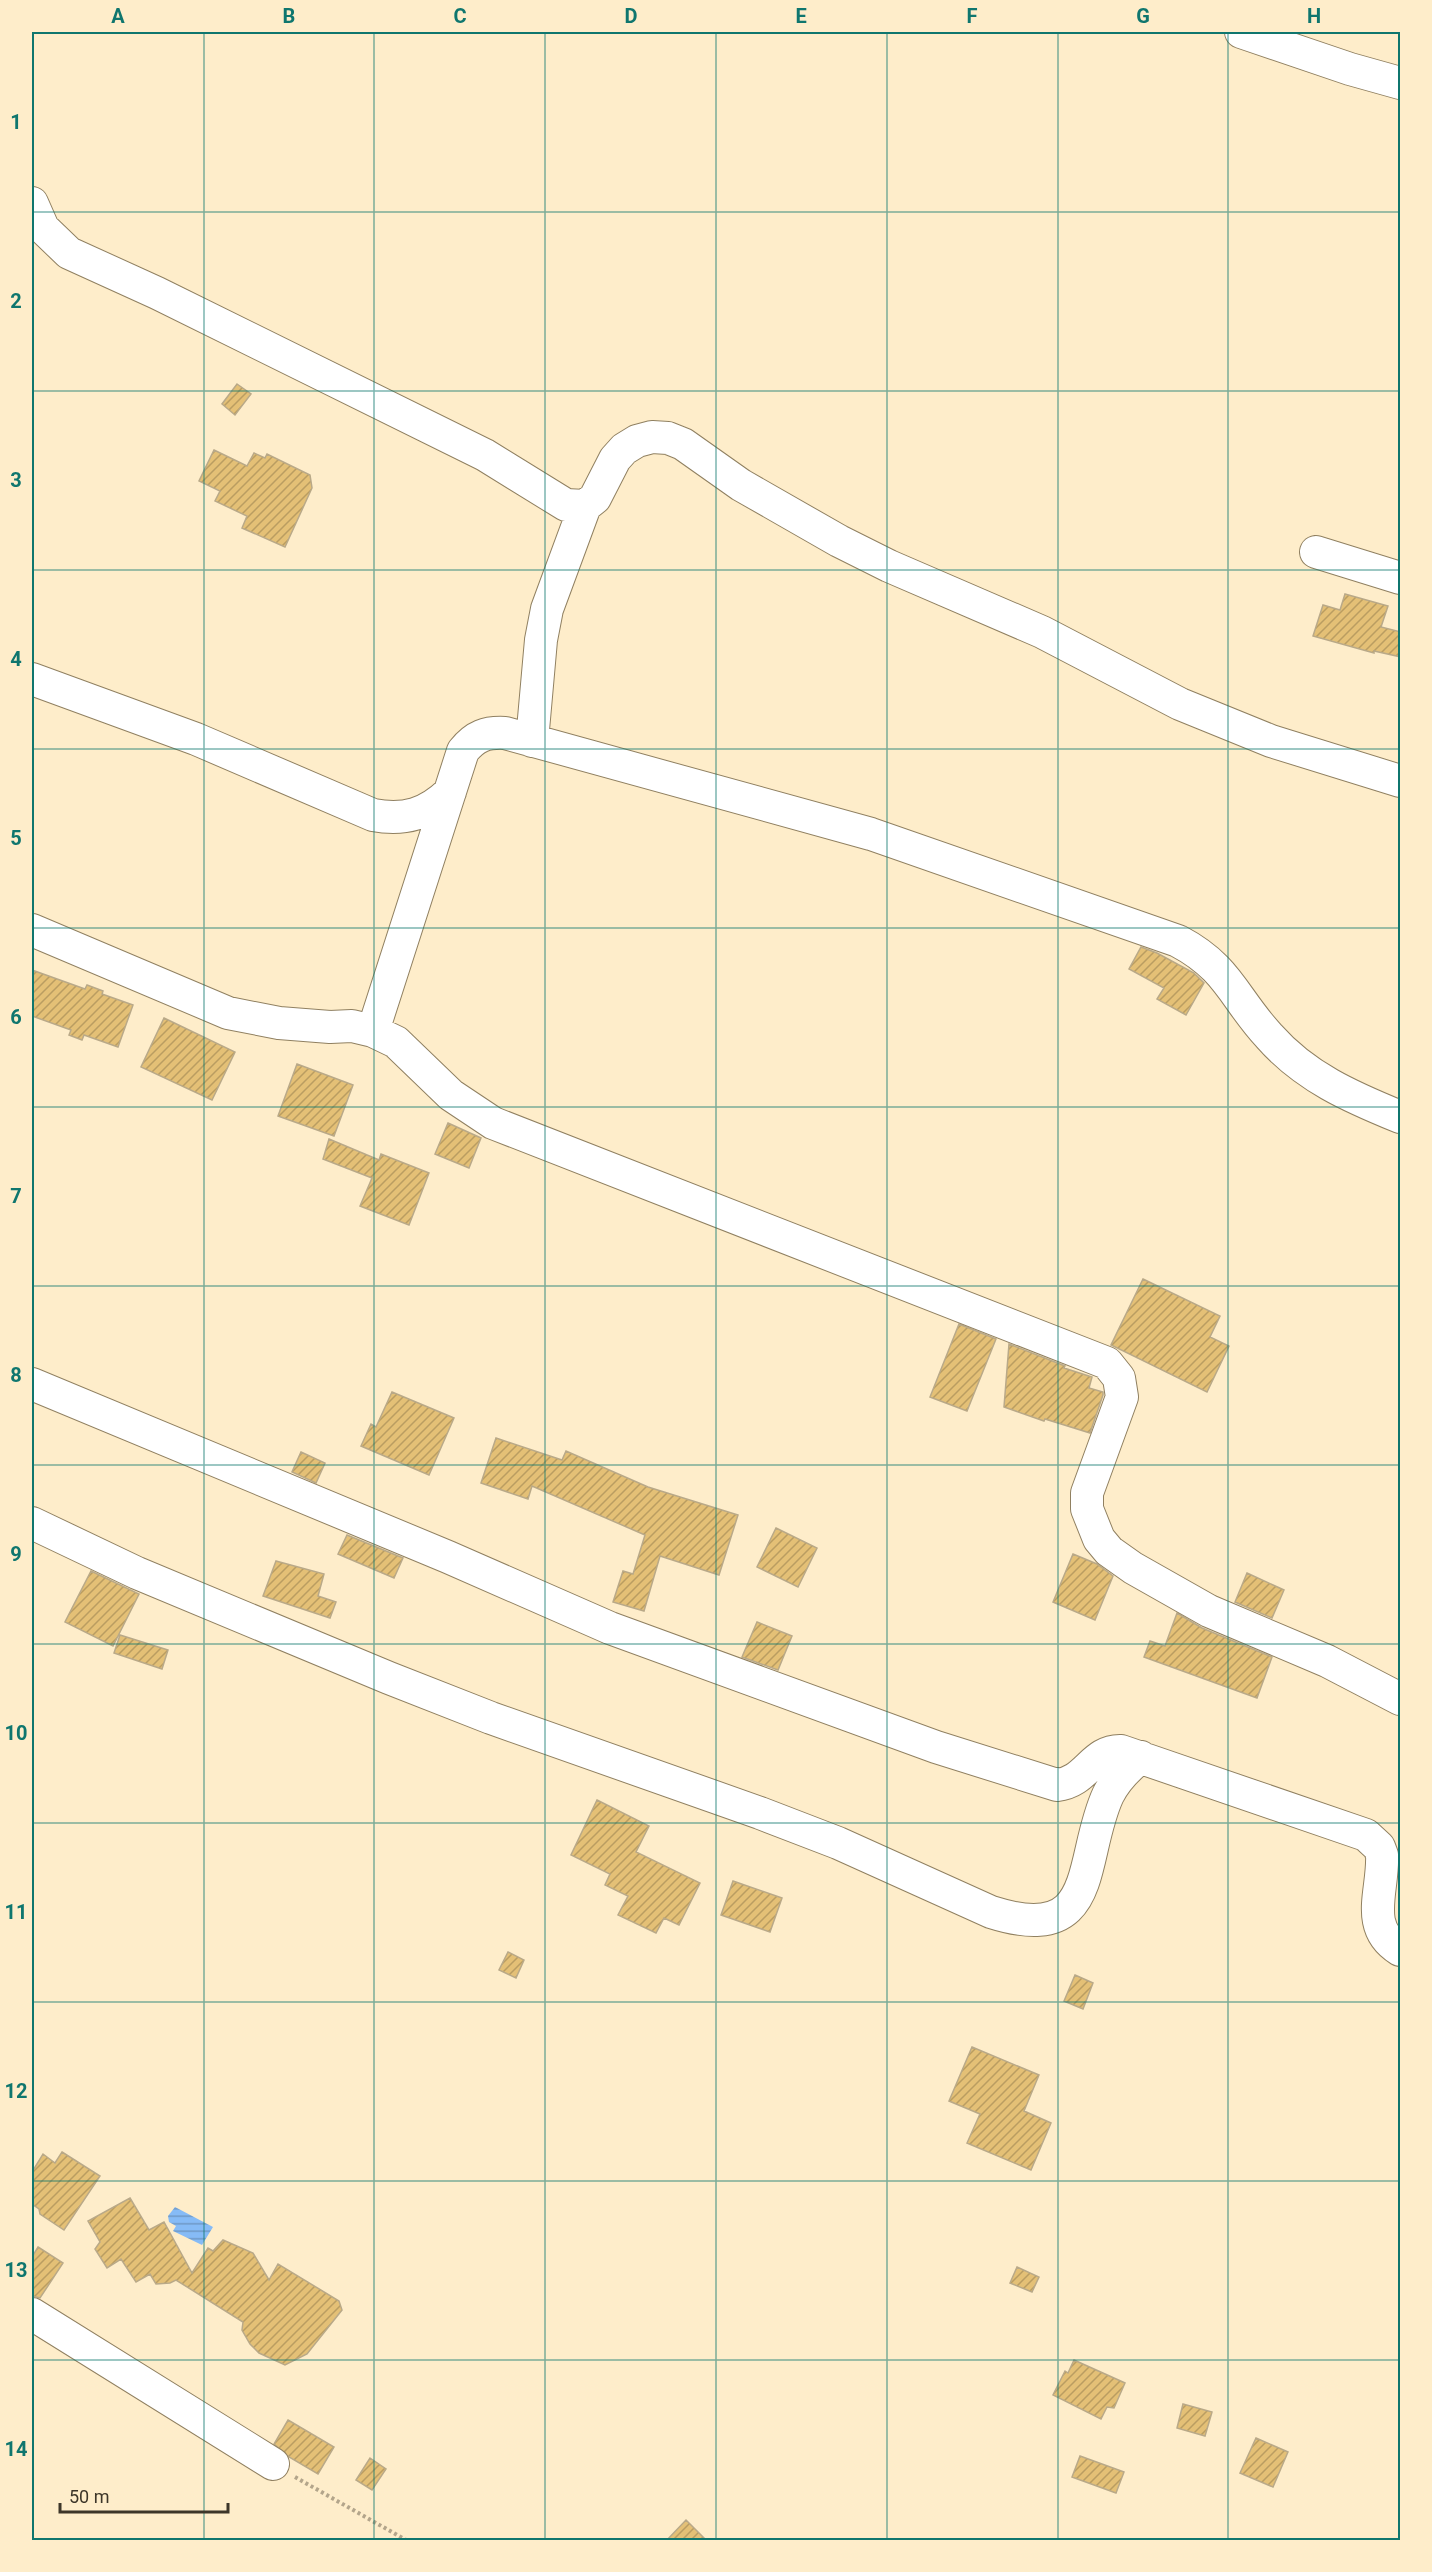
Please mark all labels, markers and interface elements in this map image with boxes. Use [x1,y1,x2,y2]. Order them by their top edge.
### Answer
text: A [111,4,125,28]
text: B [283,4,295,28]
text: C [453,4,467,28]
text: D [625,4,638,28]
text: E [795,4,807,28]
text: F [967,4,978,28]
text: G [1136,4,1150,28]
text: H [1307,4,1321,28]
text: 1 [10,110,22,134]
text: 2 [10,289,22,313]
text: 3 [10,468,22,492]
text: 4 [10,647,22,671]
text: 5 [10,826,22,850]
text: 6 [10,1005,22,1029]
text: 7 [10,1184,22,1208]
text: 8 [10,1363,22,1387]
text: 9 [10,1542,22,1566]
text: 10 [5,1721,27,1745]
text: 11 [5,1900,27,1924]
text: 12 [5,2079,27,2103]
text: 13 [5,2258,27,2282]
text: 14 [5,2437,27,2461]
scale bar [60,2476,228,2514]
text: 50 m [69,2486,109,2507]

